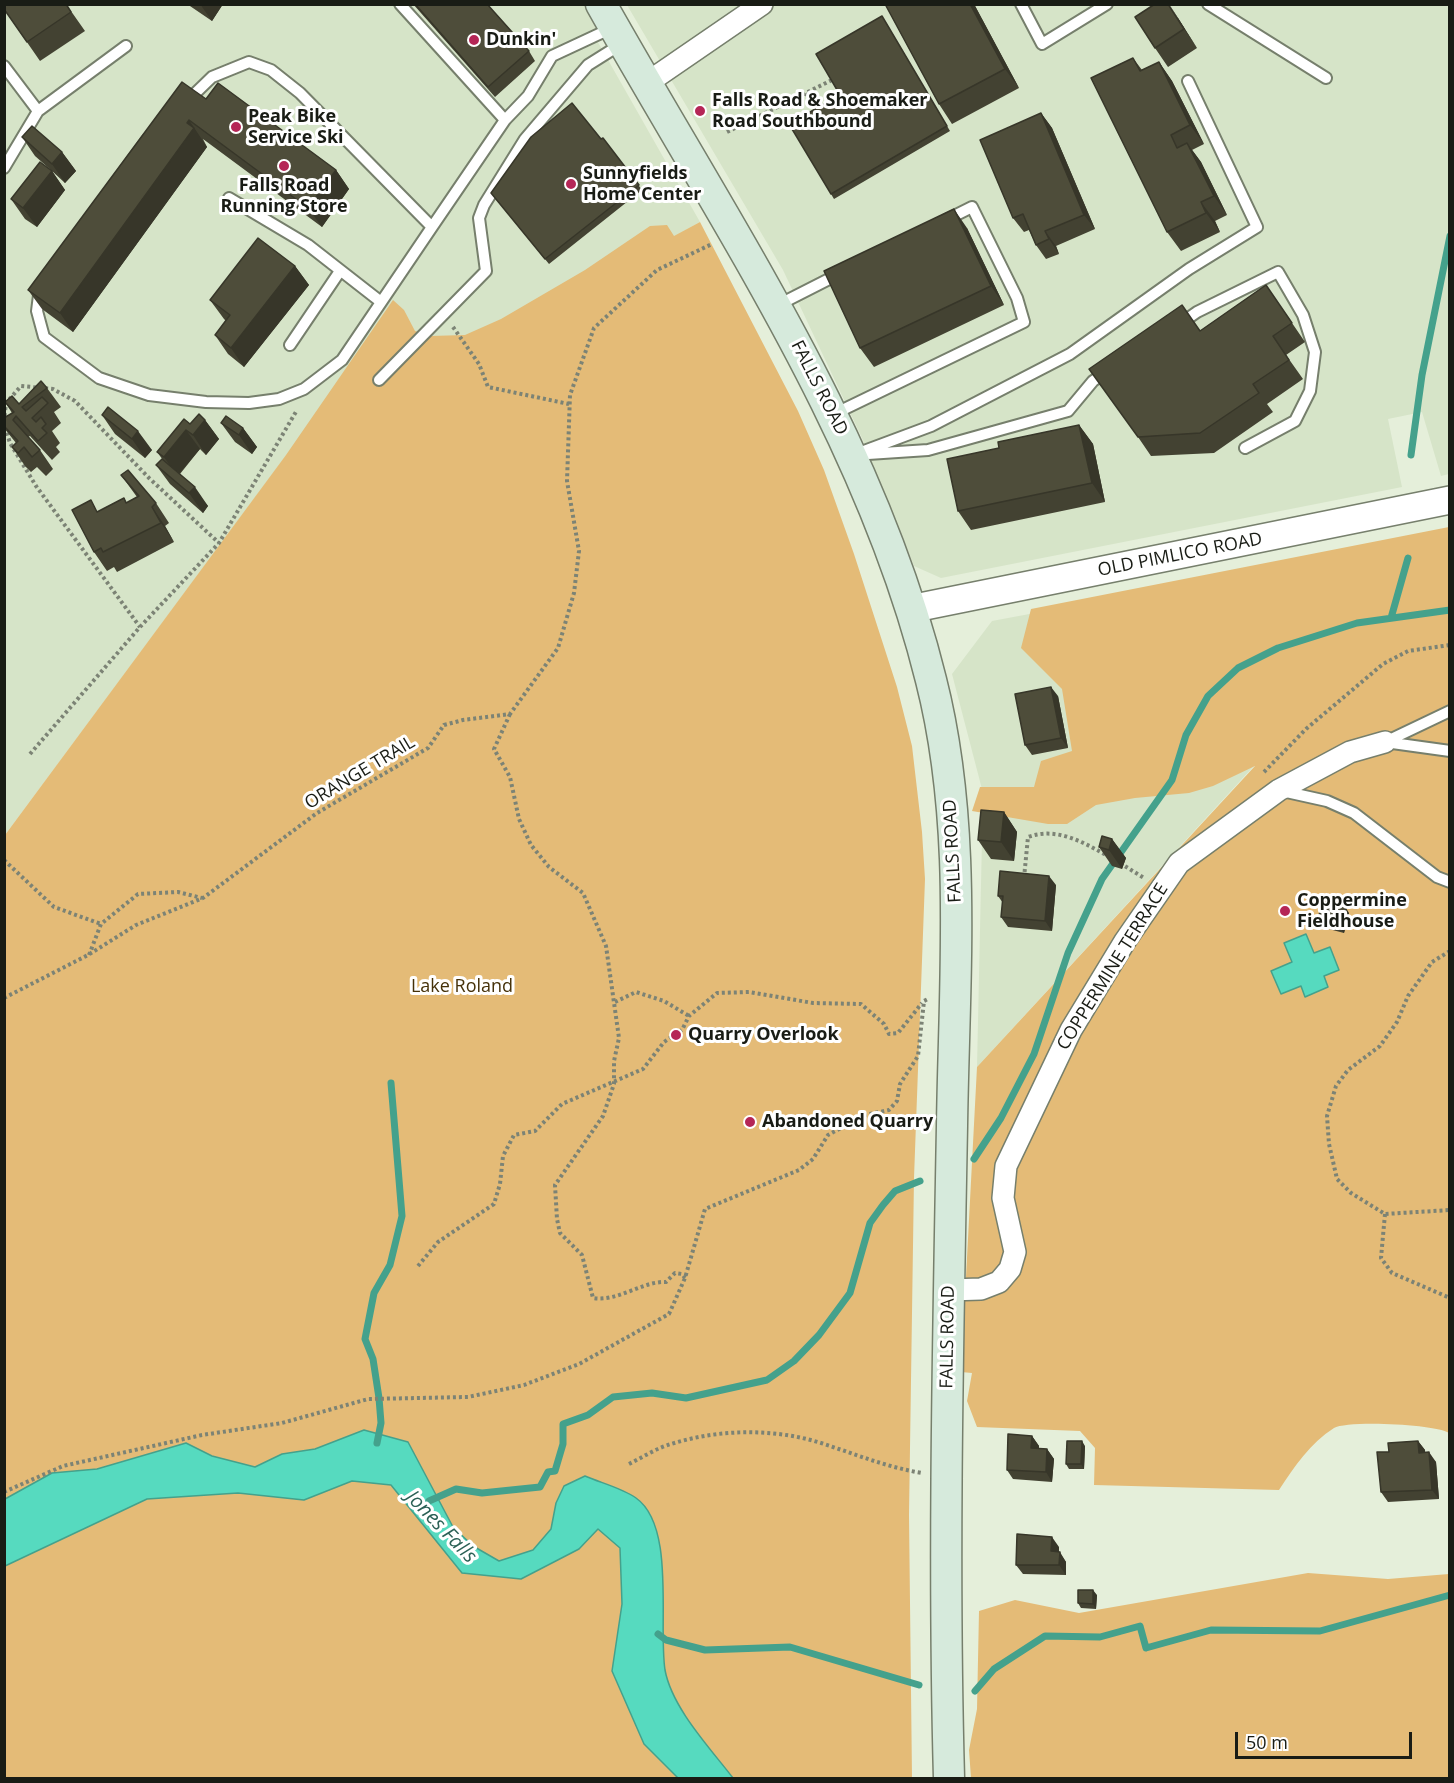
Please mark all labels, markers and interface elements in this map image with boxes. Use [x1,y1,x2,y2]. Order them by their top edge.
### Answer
place label: Dunkin' [486,29,556,51]
marker: Dunkin' [467,33,481,47]
place label: Falls Road & Shoemaker Road Southbound [712,90,928,132]
marker: Falls Road & Shoemaker Road Southbound [693,104,707,118]
place label: Peak Bike Service Ski [248,106,344,148]
marker: Peak Bike Service Ski [229,120,243,134]
marker: Falls Road Running Store [277,159,291,173]
place label: Sunnyfields Home Center [583,163,701,206]
place label: Falls Road Running Store [220,175,348,218]
marker: Sunnyfields Home Center [564,177,578,191]
street label: FALLS ROAD [786,337,852,439]
street label: OLD PIMLICO ROAD [1096,528,1264,582]
street label: ORANGE TRAIL [301,732,419,814]
street label: FALLS ROAD [940,799,966,903]
street label: COPPERMINE TERRACE [1053,880,1173,1054]
place label: Coppermine Fieldhouse [1297,890,1407,932]
marker: Coppermine Fieldhouse [1278,904,1292,918]
park label: Lake Roland [411,976,513,998]
place label: Quarry Overlook [688,1024,839,1046]
marker: Quarry Overlook [669,1028,683,1042]
place label: Abandoned Quarry [762,1111,933,1133]
marker: Abandoned Quarry [743,1115,757,1129]
street label: FALLS ROAD [936,1285,960,1389]
water label: Jones Falls [401,1486,481,1568]
scale bar [1238,1720,1415,1758]
text: 50 m [1246,1730,1288,1754]

